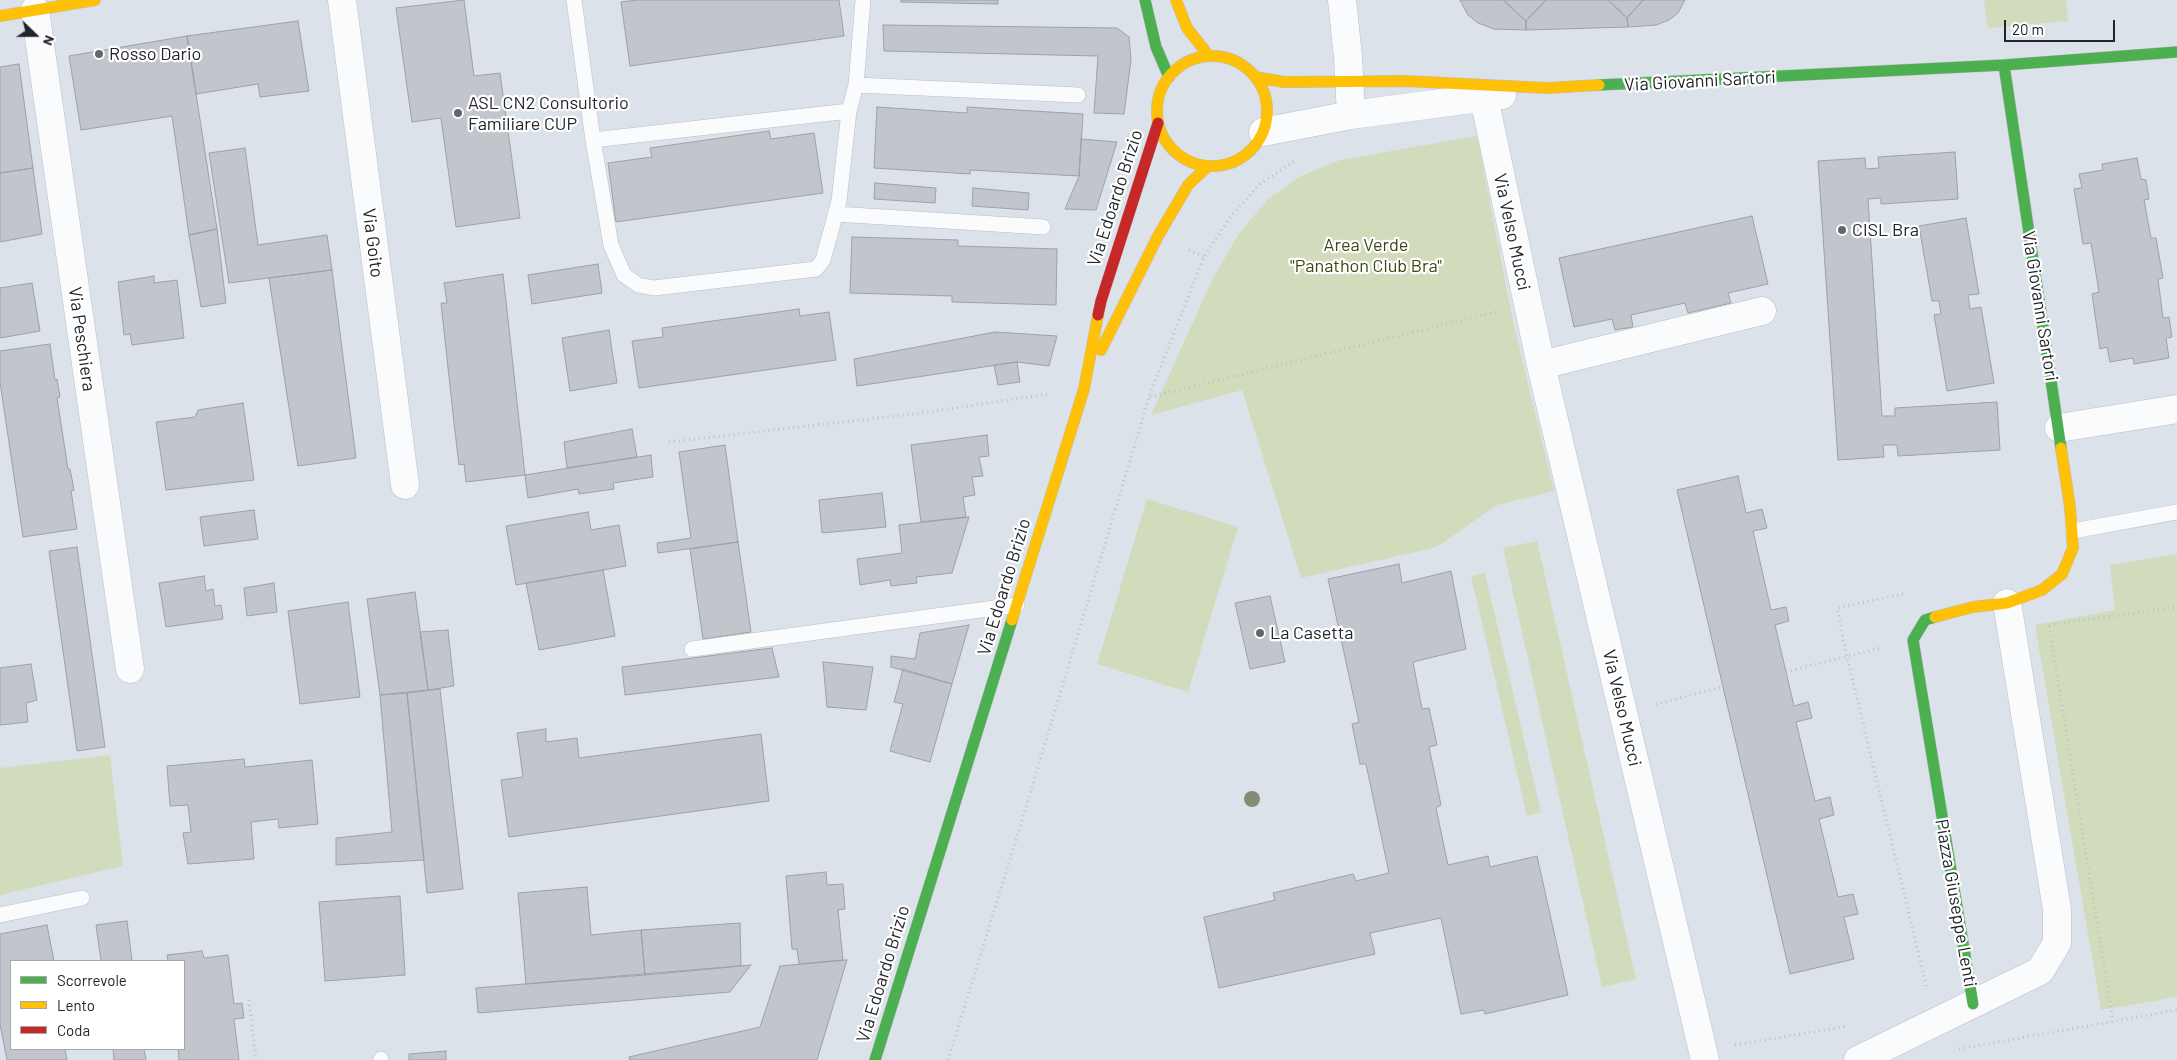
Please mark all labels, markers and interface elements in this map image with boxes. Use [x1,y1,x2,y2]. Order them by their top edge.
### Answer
north arrow [10,10,60,60]
scale bar [2007,10,2118,42]
text: 20 m [2012,20,2044,38]
text: N [40,33,59,48]
place label: Rosso Dario [109,43,201,65]
marker: Rosso Dario [93,48,105,60]
street label: Via Giovanni Sartori [1624,66,1776,96]
place label: ASL CN2 Consultorio Familiare CUP [468,92,629,134]
marker: ASL CN2 Consultorio Familiare CUP [452,107,464,119]
street label: Via Edoardo Brizio [1083,127,1147,269]
street label: Via Velso Mucci [1489,171,1535,293]
street label: Via Goito [358,207,388,279]
place label: CISL Bra [1852,219,1919,241]
marker: CISL Bra [1836,224,1848,236]
street label: Via Giovanni Sartori [2017,229,2063,383]
park label: Area Verde "Panathon Club Bra" [1290,234,1442,276]
street label: Via Peschiera [64,285,100,393]
street label: Via Edoardo Brizio [973,516,1035,658]
place label: La Casetta [1270,622,1353,644]
marker: La Casetta [1254,627,1266,639]
street label: Via Velso Mucci [1598,647,1646,769]
street label: Piazza Giuseppe Lenti [1931,817,1981,989]
street label: Via Edoardo Brizio [852,903,914,1045]
legend [10,960,185,1050]
text: Scorrevole [57,971,127,989]
text: Lento [57,996,95,1014]
text: Coda [57,1021,90,1039]

